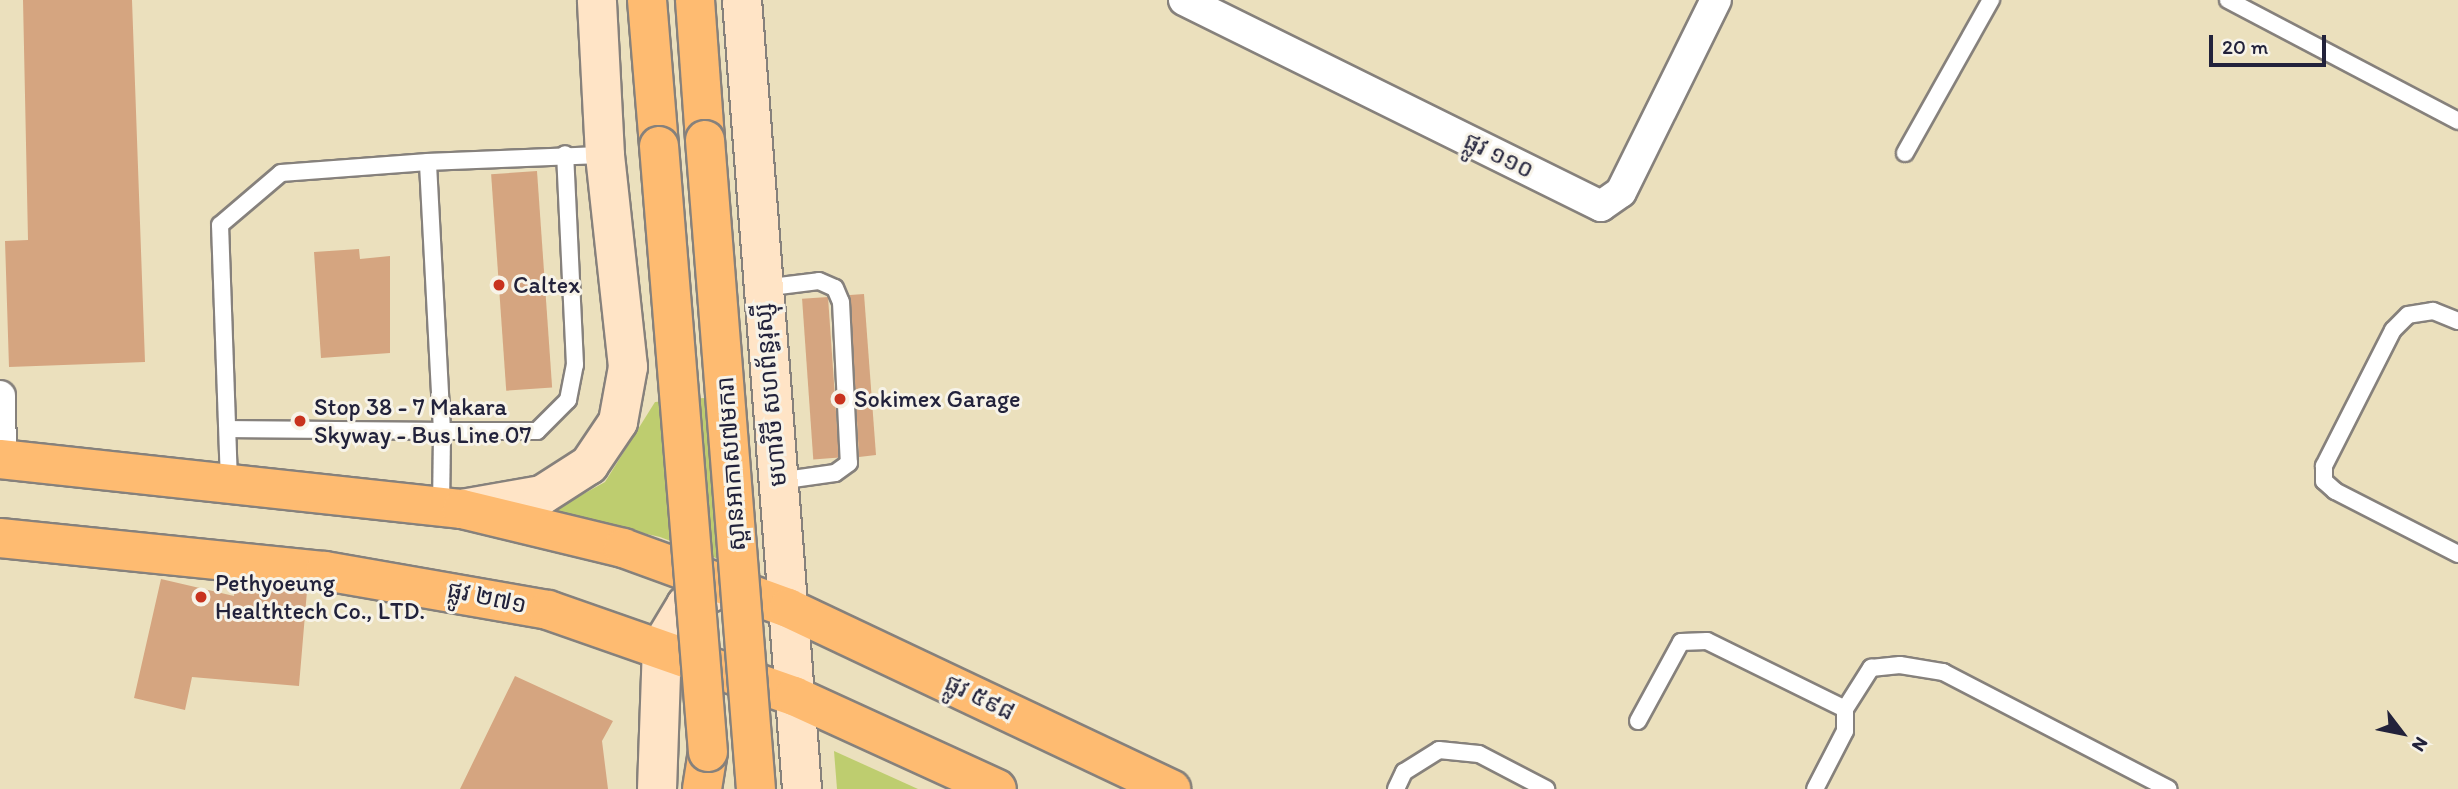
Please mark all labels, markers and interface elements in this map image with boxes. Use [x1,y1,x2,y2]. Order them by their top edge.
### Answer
scale bar [2213,21,2330,65]
text: 20 m [2222,34,2268,59]
street label: ផ្លូវ ១១០ [1459,126,1539,184]
place label: Caltex [513,271,580,299]
marker: Caltex [491,277,507,293]
street label: មហាវិថី សហព័ន្ធរុស្ស៊ី [748,302,792,488]
street label: ស្ពានអាកាស៧មករា [711,376,751,552]
place label: Sokimex Garage [854,385,1021,413]
marker: Sokimex Garage [832,391,848,407]
place label: Stop 38 - 7 Makara Skyway - Bus Line 07 [314,393,532,449]
marker: Stop 38 - 7 Makara Skyway - Bus Line 07 [292,413,308,429]
place label: Pethyoeung Healthtech Co., LTD. [215,569,425,625]
street label: ផ្លូវ ២៧១ [445,575,529,619]
marker: Pethyoeung Healthtech Co., LTD. [193,589,209,605]
street label: ផ្លូវ ៥៩៨ [940,668,1020,726]
north arrow [2367,698,2437,768]
text: N [2407,733,2433,756]

